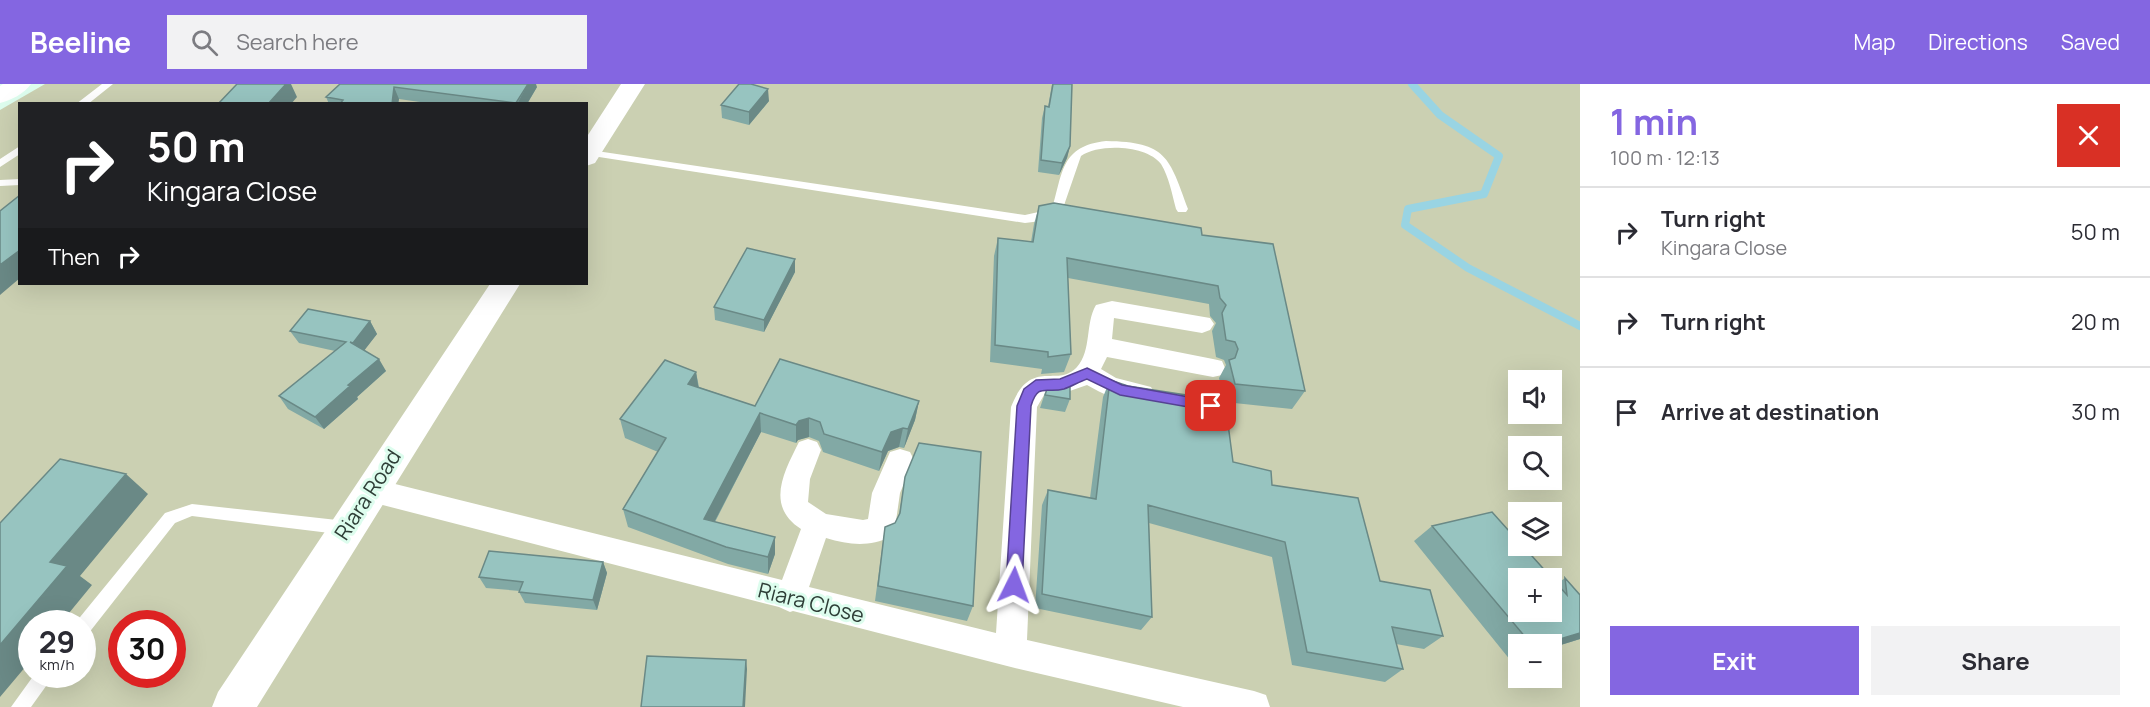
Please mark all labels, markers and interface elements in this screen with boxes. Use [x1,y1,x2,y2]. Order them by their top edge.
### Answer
search box [167,15,587,69]
text: Beeline [30,23,131,61]
icon: search [188,26,221,59]
text: Search here [236,27,359,57]
text: Map [1854,28,1895,56]
text: Directions [1928,28,2028,56]
text: Saved [2061,28,2120,56]
text: 1 min [1610,97,1698,146]
button: close [2057,104,2120,167]
text: 50 m [147,117,245,175]
icon: right [48,126,126,204]
text: 100 m · 12:13 [1610,144,1720,171]
text: Kingara Close [147,172,317,209]
text: Turn right [1661,204,1766,234]
icon: right [1610,216,1643,249]
text: 50 m [2071,217,2120,247]
text: Kingara Close [1661,234,1787,261]
icon: right [112,240,145,273]
text: Then [48,242,100,272]
icon: right [1610,306,1643,339]
text: Turn right [1661,307,1766,337]
text: 20 m [2071,307,2120,337]
map controls [1508,370,1562,688]
button: sound [1508,370,1562,424]
pin [1185,380,1236,431]
icon: arrive [1194,389,1227,422]
icon: arrive [1610,396,1643,429]
text: Arrive at destination [1661,397,1879,427]
text: 30 m [2071,397,2120,427]
button: search [1508,436,1562,490]
street label: Riara Road [327,444,407,545]
button: layers [1508,502,1562,556]
position arrow [982,553,1046,617]
button: + [1508,568,1562,622]
street label: Riara Close [755,575,867,629]
speed limit sign: 30 [108,610,186,688]
text: 29 [39,621,75,662]
button: Exit [1610,626,1859,695]
button: Share [1871,626,2120,695]
button: − [1508,634,1562,688]
text: km/h [40,654,74,675]

